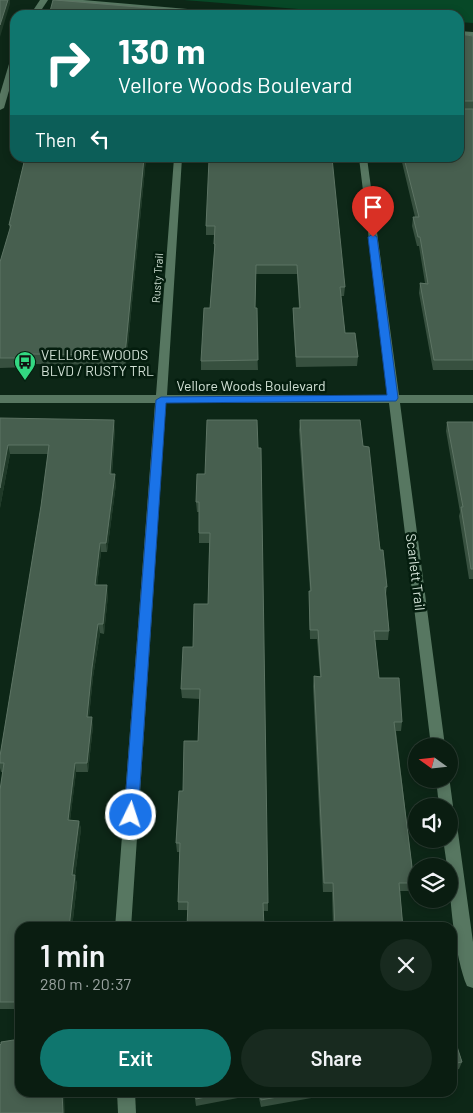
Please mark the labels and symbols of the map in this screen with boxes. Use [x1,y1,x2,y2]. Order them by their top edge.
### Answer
pin [352,186,394,237]
street label: Rusty Trail [149,253,165,303]
place label: VELLORE WOODS BLVD / RUSTY TRL [41,346,154,379]
bus stop icon: VELLORE WOODS BLVD / RUSTY TRL [13,350,37,381]
street label: Vellore Woods Boulevard [176,377,326,394]
street label: Scarlett Trail [403,532,429,612]
north arrow [408,738,458,788]
position arrow [104,788,156,840]

